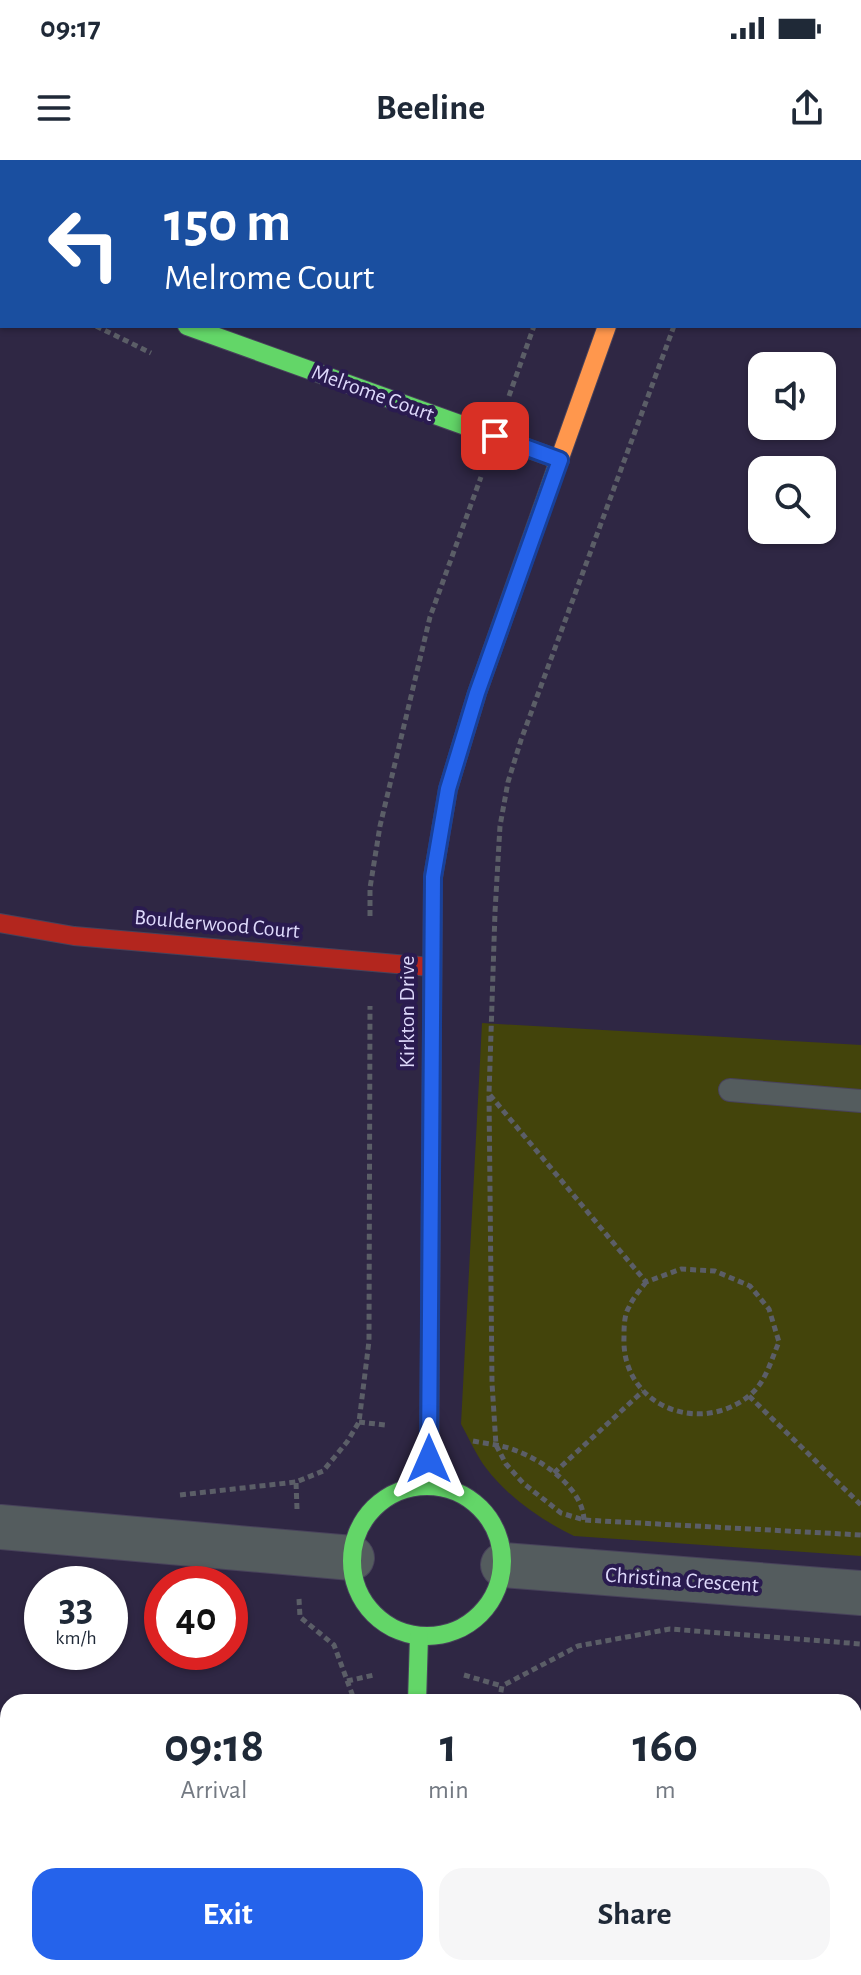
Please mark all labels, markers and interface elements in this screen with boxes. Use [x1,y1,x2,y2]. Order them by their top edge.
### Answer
text: 09:17 [40,13,101,43]
icon: menu [32,86,76,130]
icon: share [785,86,829,130]
text: Beeline [376,90,485,126]
icon: left [32,192,136,296]
text: 150 m [164,195,291,251]
text: Melrome Court [164,260,374,296]
map controls [748,352,836,544]
button: sound [748,352,836,440]
street label: Melrome Court [309,361,437,425]
pin [461,402,529,470]
icon: arrive [473,414,517,458]
button: search [748,456,836,544]
street label: Boulderwood Court [133,906,301,942]
street label: Kirkton Drive [396,956,418,1068]
position arrow [387,1417,471,1501]
street label: Christina Crescent [604,1564,760,1596]
speed limit sign: 40 [144,1566,248,1670]
text: 33 [59,1588,93,1628]
text: km/h [55,1628,97,1648]
text: 09:18 [164,1723,264,1771]
text: 1 [440,1723,457,1771]
text: 160 [633,1723,698,1771]
text: Arrival [181,1777,247,1803]
text: min [428,1777,469,1803]
text: m [655,1777,676,1803]
button: Exit [32,1868,423,1960]
button: Share [439,1868,830,1960]

